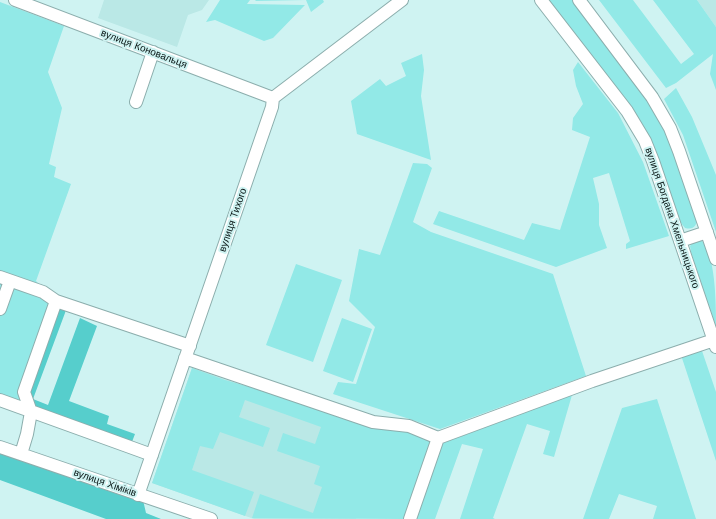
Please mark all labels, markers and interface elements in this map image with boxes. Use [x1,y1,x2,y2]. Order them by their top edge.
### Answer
street label: вулиця Коновальця [99,27,189,71]
street label: вулиця Богдана Хмельницького [642,146,702,290]
street label: вулиця Тихого [216,187,250,253]
street label: вулиця Хіміків [72,467,138,499]

